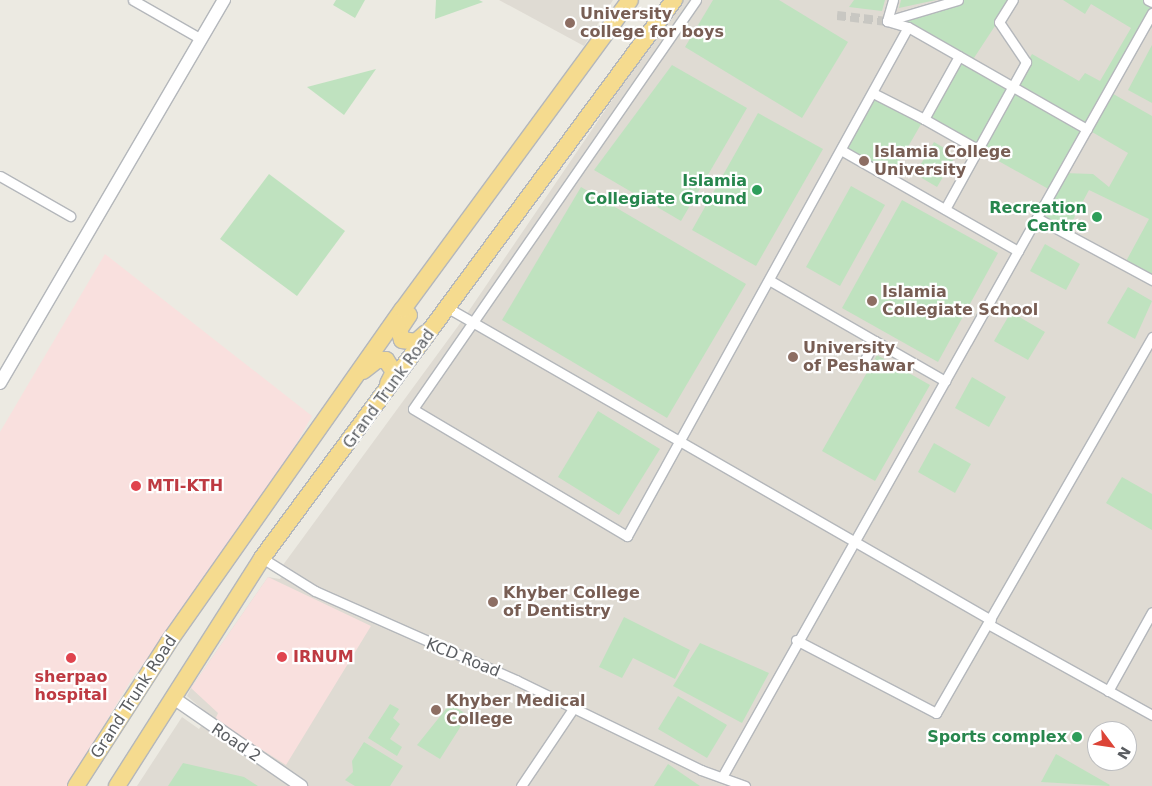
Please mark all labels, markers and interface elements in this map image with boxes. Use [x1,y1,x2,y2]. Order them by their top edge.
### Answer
place label: University college for boys [580,4,724,42]
marker: University college for boys [564,17,576,29]
place label: Islamia College University [874,142,1011,180]
marker: Islamia College University [858,155,870,167]
place label: Islamia Collegiate Ground [584,171,747,209]
marker: Islamia Collegiate Ground [751,184,763,196]
place label: Recreation Centre [989,198,1087,236]
marker: Recreation Centre [1091,211,1103,223]
place label: Islamia Collegiate School [882,282,1038,320]
marker: Islamia Collegiate School [866,295,878,307]
street label: Grand Trunk Road [339,326,439,452]
place label: University of Peshawar [803,338,914,376]
marker: University of Peshawar [787,351,799,363]
place label: MTI-KTH [147,476,223,496]
marker: MTI-KTH [129,479,143,493]
place label: Khyber College of Dentistry [503,583,640,621]
marker: Khyber College of Dentistry [487,596,499,608]
street label: Grand Trunk Road [87,632,181,762]
street label: KCD Road [423,634,503,682]
place label: IRNUM [293,647,354,667]
marker: IRNUM [275,650,289,664]
marker: sherpao hospital [64,651,78,665]
place label: sherpao hospital [35,667,107,705]
place label: Khyber Medical College [446,691,585,729]
marker: Khyber Medical College [430,704,442,716]
street label: Road 2 [208,720,264,766]
north arrow [1087,721,1137,771]
place label: Sports complex [927,727,1067,747]
marker: Sports complex [1071,731,1083,743]
text: N [1114,744,1134,762]

